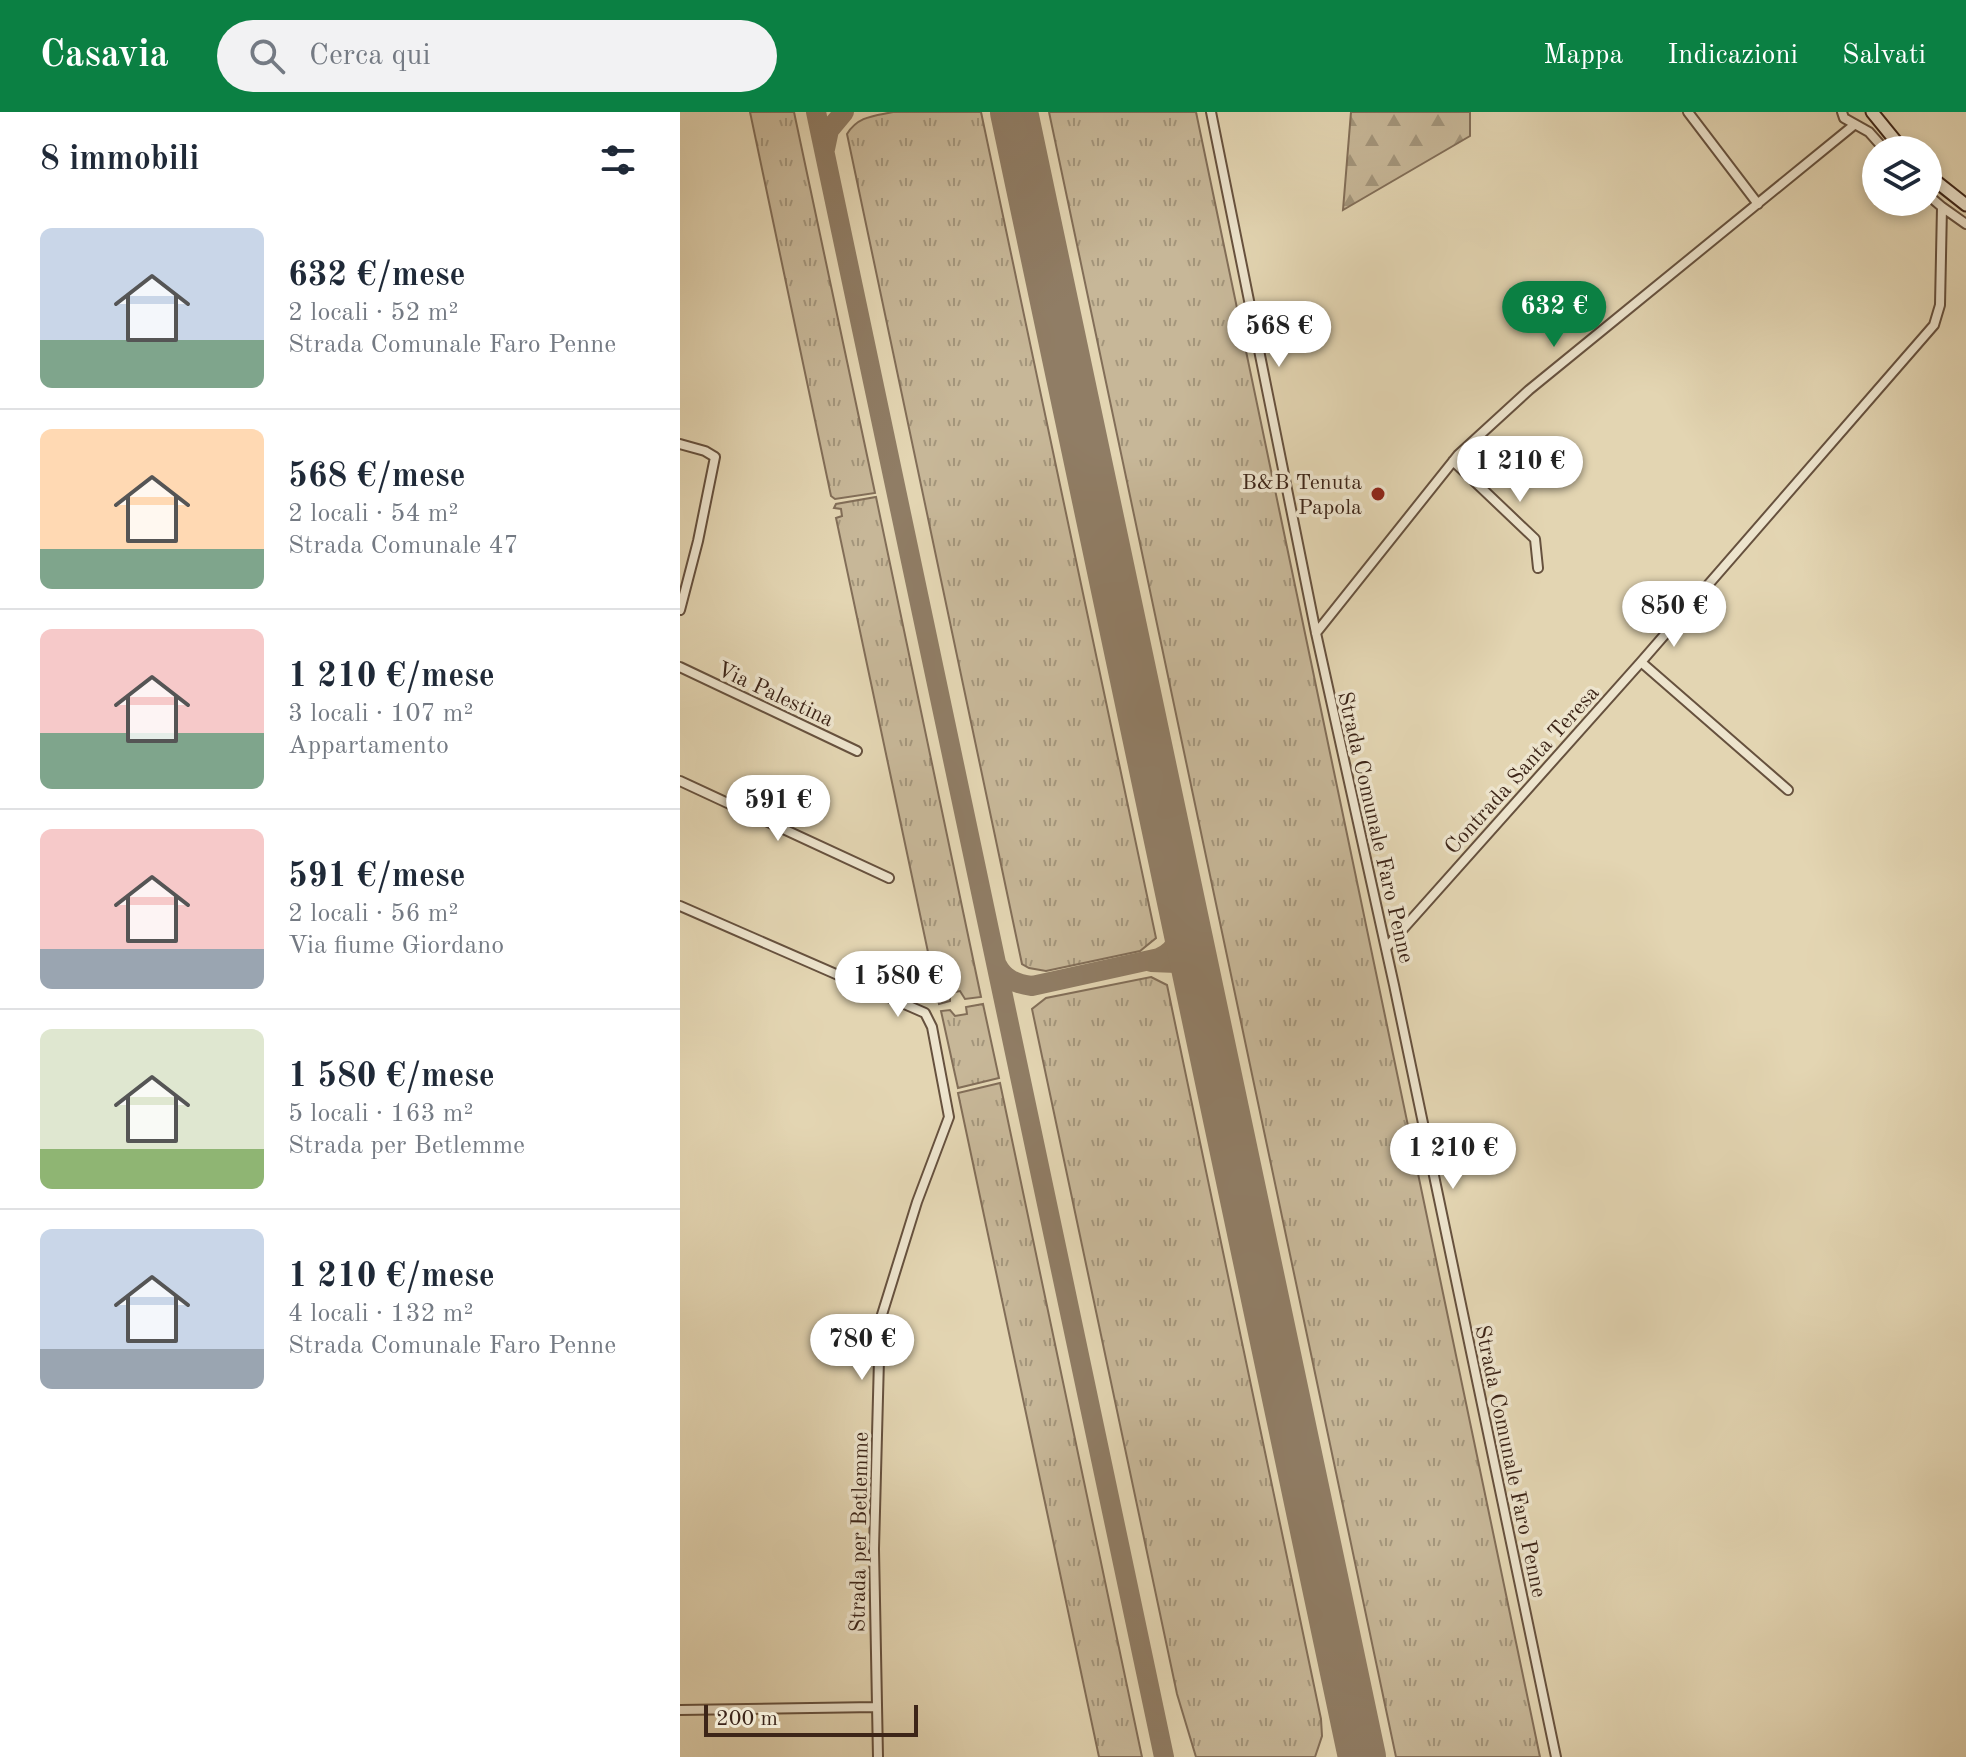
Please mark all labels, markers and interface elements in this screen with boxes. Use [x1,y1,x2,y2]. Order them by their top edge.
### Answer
search box [217,20,777,92]
icon: search [245,34,289,78]
text: Casavia [40,37,169,75]
text: Cerca qui [309,41,431,71]
text: Mappa [1543,42,1623,70]
text: Indicazioni [1667,42,1798,70]
text: Salvati [1842,42,1926,70]
map controls [1862,136,1942,216]
button: layers [1862,136,1942,216]
icon: filters [596,138,640,182]
text: 8 immobili [40,143,199,177]
text: 632 €/mese [288,259,466,293]
icon: home [104,260,200,356]
pin: 632 € [1498,281,1610,349]
text: 632 € [1520,294,1588,320]
text: 2 locali · 52 m² [288,300,458,326]
pin: 568 € [1223,301,1335,369]
text: 568 € [1245,314,1313,340]
text: Strada Comunale Faro Penne [288,332,616,358]
pin: 1 210 € [1446,436,1594,504]
text: 1 210 € [1475,449,1565,475]
text: 568 €/mese [288,460,466,494]
icon: home [104,461,200,557]
place label: B&B Tenuta Papola [1242,472,1362,519]
marker: B&B Tenuta Papola [1369,485,1387,503]
text: 2 locali · 54 m² [288,501,458,527]
text: Strada Comunale 47 [288,533,519,559]
pin: 850 € [1618,581,1730,649]
text: 850 € [1640,594,1708,620]
street label: Via Palestina [713,658,837,731]
text: 1 210 €/mese [288,660,495,694]
icon: home [104,661,200,757]
street label: Contrada Santa Teresa [1441,682,1604,859]
street label: Strada Comunale Faro Penne [1333,690,1417,965]
text: 3 locali · 107 m² [288,701,473,727]
text: Appartamento [288,733,449,759]
pin: 591 € [722,775,834,843]
text: 591 € [744,788,812,814]
text: 591 €/mese [288,860,466,894]
icon: home [104,861,200,957]
text: 2 locali · 56 m² [288,901,458,927]
text: Via fiume Giordano [288,933,504,959]
pin: 1 580 € [824,951,972,1019]
text: 1 580 € [853,964,943,990]
text: 1 580 €/mese [288,1060,495,1094]
icon: home [104,1061,200,1157]
text: 5 locali · 163 m² [288,1101,473,1127]
pin: 1 210 € [1379,1123,1527,1191]
text: Strada per Betlemme [288,1133,525,1159]
text: 1 210 € [1408,1136,1498,1162]
text: 1 210 €/mese [288,1260,495,1294]
icon: home [104,1261,200,1357]
text: 4 locali · 132 m² [288,1301,473,1327]
pin: 780 € [806,1314,918,1382]
street label: Strada Comunale Faro Penne [1470,1323,1550,1600]
text: 780 € [828,1327,896,1353]
text: Strada Comunale Faro Penne [288,1333,616,1359]
street label: Strada per Betlemme [847,1432,873,1632]
scale bar [704,1701,918,1737]
text: 200 m [716,1708,778,1730]

